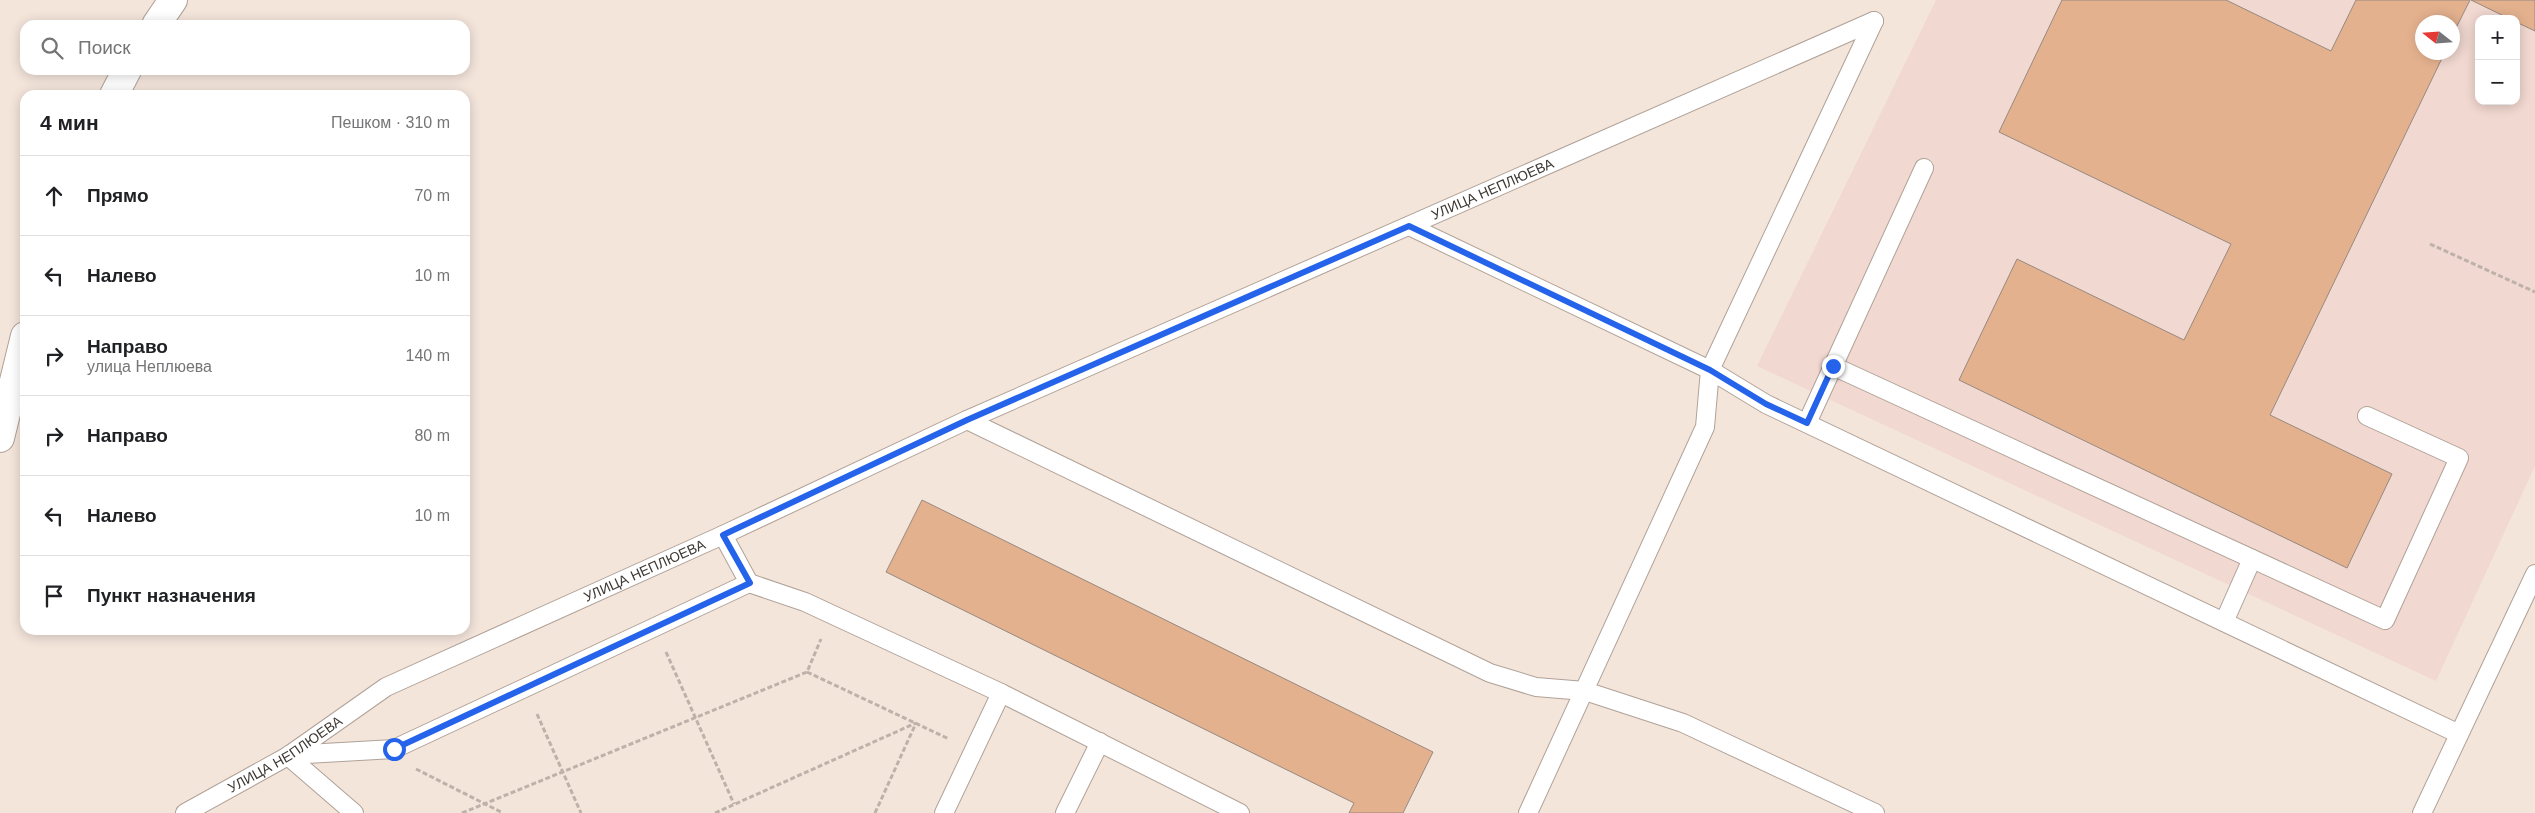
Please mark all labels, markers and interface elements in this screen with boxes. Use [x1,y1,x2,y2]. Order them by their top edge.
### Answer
north arrow [2415,15,2460,60]
map controls [2475,15,2520,105]
button: + [2475,15,2520,60]
search box [20,20,470,75]
icon: search [38,34,66,62]
text: Поиск [78,37,131,58]
button: − [2475,60,2520,105]
text: 4 мин [40,111,99,134]
text: Пешком · 310 m [331,114,450,131]
street label: УЛИЦА НЕПЛЮЕВА [1429,155,1557,223]
icon: ahead [40,182,68,210]
text: Прямо [87,185,149,206]
text: 70 m [414,187,450,204]
icon: left [40,262,68,290]
text: Налево [87,265,157,286]
text: 10 m [414,267,450,284]
text: Направо [87,336,168,357]
icon: right [40,342,68,370]
text: 140 m [406,347,450,364]
route end [1822,355,1845,378]
text: улица Неплюева [87,358,212,375]
icon: right [40,422,68,450]
text: Направо [87,425,168,446]
text: 80 m [414,427,450,444]
icon: left [40,502,68,530]
text: Налево [87,505,157,526]
text: 10 m [414,507,450,524]
street label: УЛИЦА НЕПЛЮЕВА [581,536,708,605]
icon: arrive [40,582,68,610]
text: Пункт назначения [87,585,256,606]
street label: УЛИЦА НЕПЛЮЕВА [225,712,346,796]
route start [383,738,406,761]

